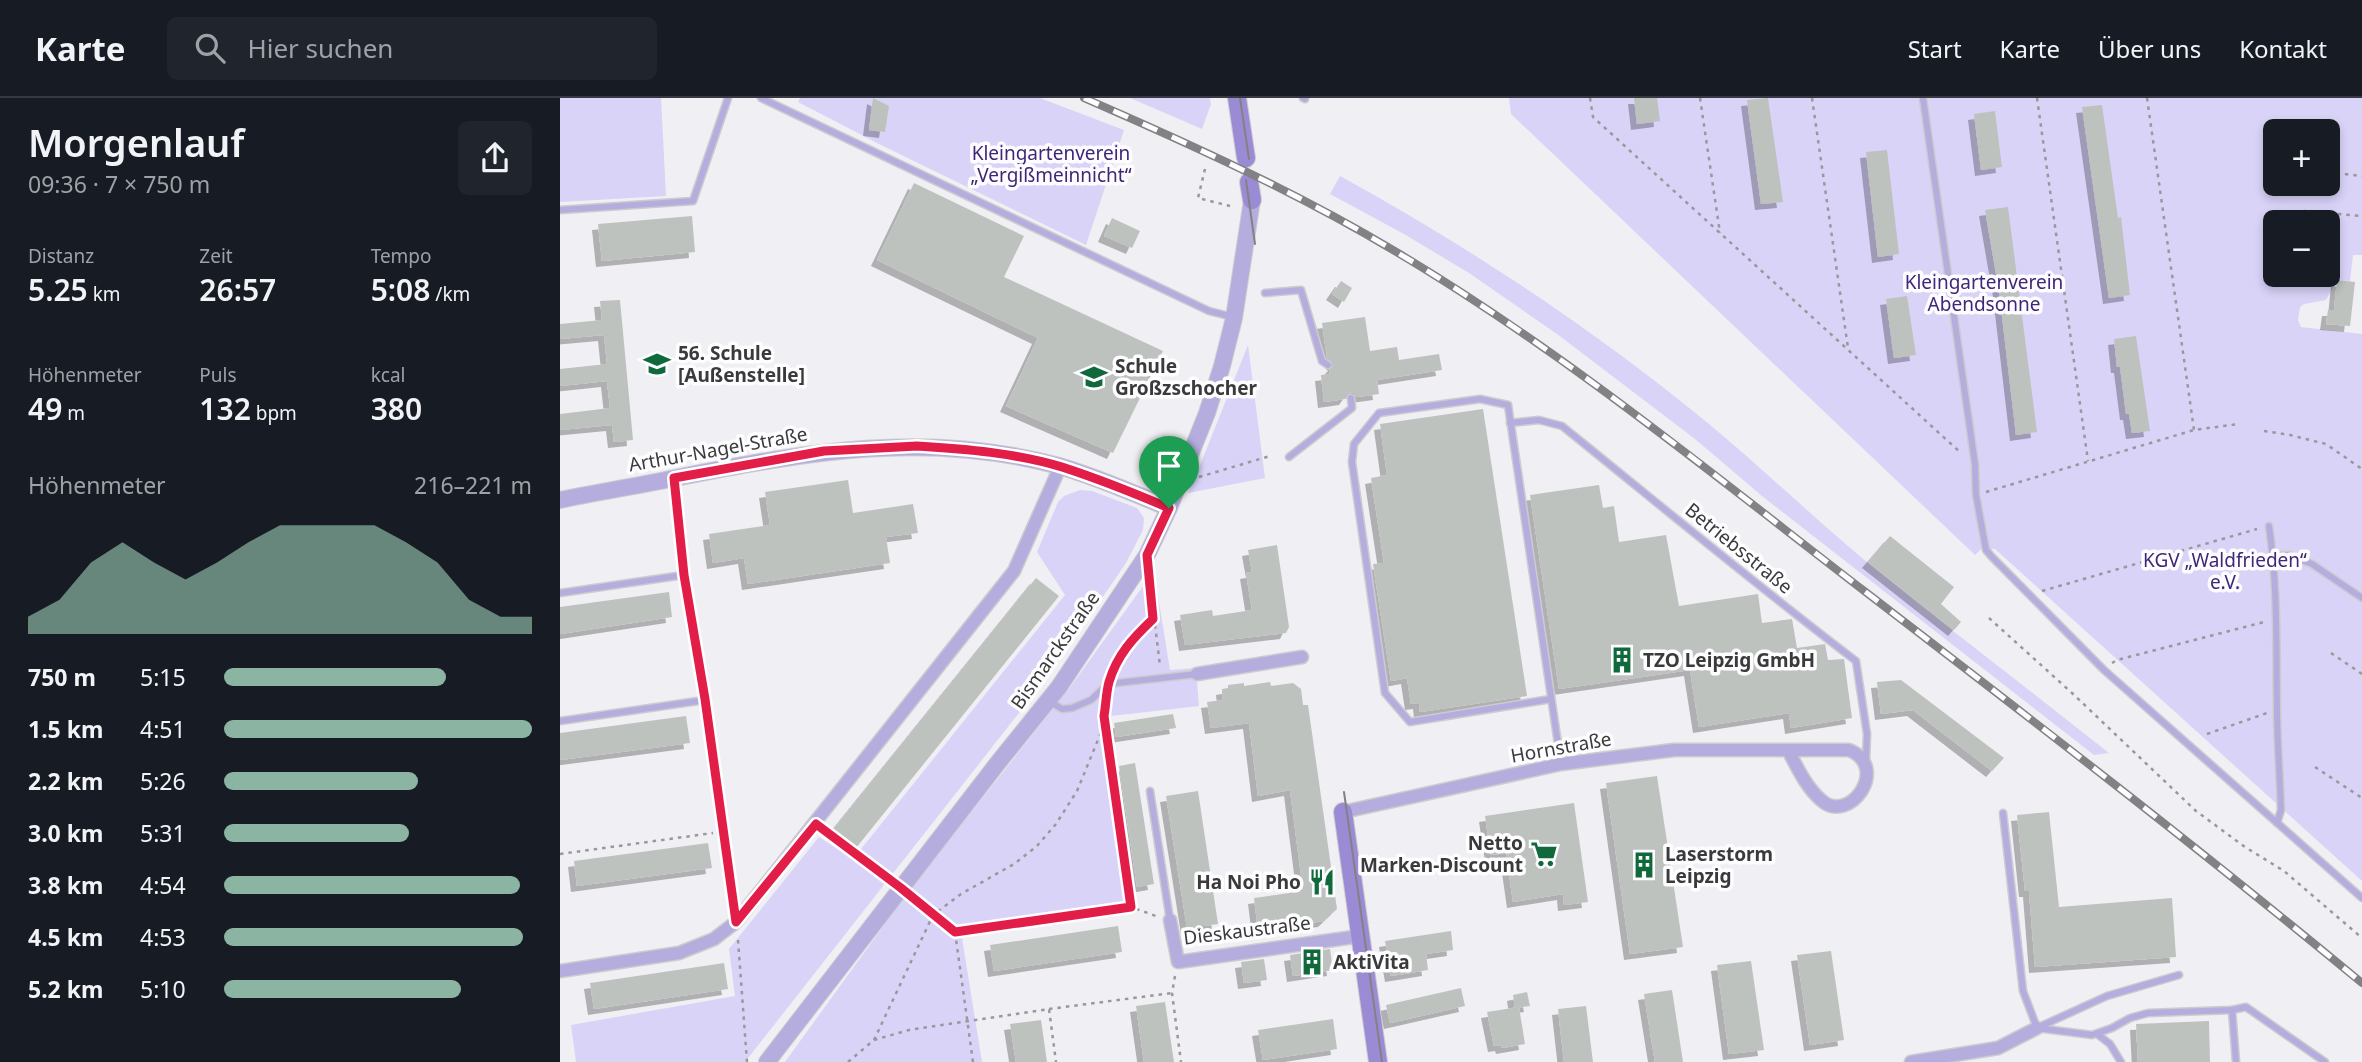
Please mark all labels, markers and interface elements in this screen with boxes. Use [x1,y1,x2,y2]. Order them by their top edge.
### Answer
search box [167,17,657,80]
text: Karte [35,26,125,71]
icon: search [191,29,229,67]
text: Hier suchen [247,30,393,66]
text: Start [1908,32,1962,65]
text: Karte [2000,32,2060,65]
text: Über uns [2098,32,2201,65]
text: Kontakt [2239,32,2327,65]
text: Morgenlauf [28,116,244,168]
map controls [2263,119,2340,287]
button: + [2263,119,2340,196]
button: share [458,121,532,195]
park label: Kleingartenverein „Vergißmeinnicht“ [970,140,1132,188]
text: 09:36 · 7 × 750 m [28,168,210,200]
button: − [2263,210,2340,287]
text: Distanz [28,243,94,269]
text: Zeit [199,243,233,269]
text: Tempo [371,243,432,269]
text: 5.25 [28,269,88,310]
text: 26:57 [199,269,276,310]
text: 5:08 [371,269,430,310]
park label: Kleingartenverein Abendsonne [1905,269,2063,317]
text: km [88,281,121,307]
text: /km [430,281,470,307]
place label: 56. Schule [Außenstelle] [678,340,805,388]
school or university icon: 56. Schule [Außenstelle] [642,349,672,379]
place label: Schule Großzschocher [1115,353,1258,401]
text: Höhenmeter [28,362,142,388]
text: Puls [199,362,237,388]
text: kcal [371,362,405,388]
school or university icon: Schule Großzschocher [1079,362,1109,392]
text: 49 [28,388,62,429]
text: 132 [199,388,251,429]
text: 380 [371,388,422,429]
text: m [62,400,85,426]
text: bpm [251,400,297,426]
street label: Arthur-Nagel-Straße [627,420,809,478]
pin [1139,436,1199,508]
icon: arrive [1150,447,1188,485]
text: Höhenmeter [28,469,166,501]
text: 216–221 m [414,469,532,501]
street label: Betriebsstraße [1680,497,1798,599]
park label: KGV „Waldfrieden“ e.V. [2143,547,2307,595]
street label: Bismarckstraße [1005,586,1105,714]
building icon: TZO Leipzig GmbH [1607,645,1637,675]
place label: TZO Leipzig GmbH [1643,647,1815,673]
text: 750 m [28,661,96,693]
text: 5:15 [140,661,186,693]
text: 1.5 km [28,713,103,745]
text: 4:51 [140,713,186,745]
street label: Hornstraße [1509,725,1613,769]
text: 2.2 km [28,765,103,797]
text: 5:26 [140,765,186,797]
text: 3.0 km [28,817,103,849]
text: 5:31 [140,817,186,849]
place label: Netto Marken-Discount [1360,830,1523,878]
supermarket icon: Netto Marken-Discount [1529,839,1559,869]
place label: Laserstorm Leipzig [1665,841,1773,889]
building icon: Laserstorm Leipzig [1629,850,1659,880]
restaurant icon: Ha Noi Pho [1307,867,1337,897]
text: 3.8 km [28,869,103,901]
text: 4:54 [140,869,186,901]
place label: Ha Noi Pho [1196,869,1301,895]
street label: Dieskaustraße [1182,909,1312,951]
text: 4.5 km [28,921,103,953]
text: 4:53 [140,921,186,953]
building icon: AktiVita [1297,947,1327,977]
place label: AktiVita [1333,949,1410,975]
text: 5.2 km [28,973,103,1005]
text: 5:10 [140,973,186,1005]

